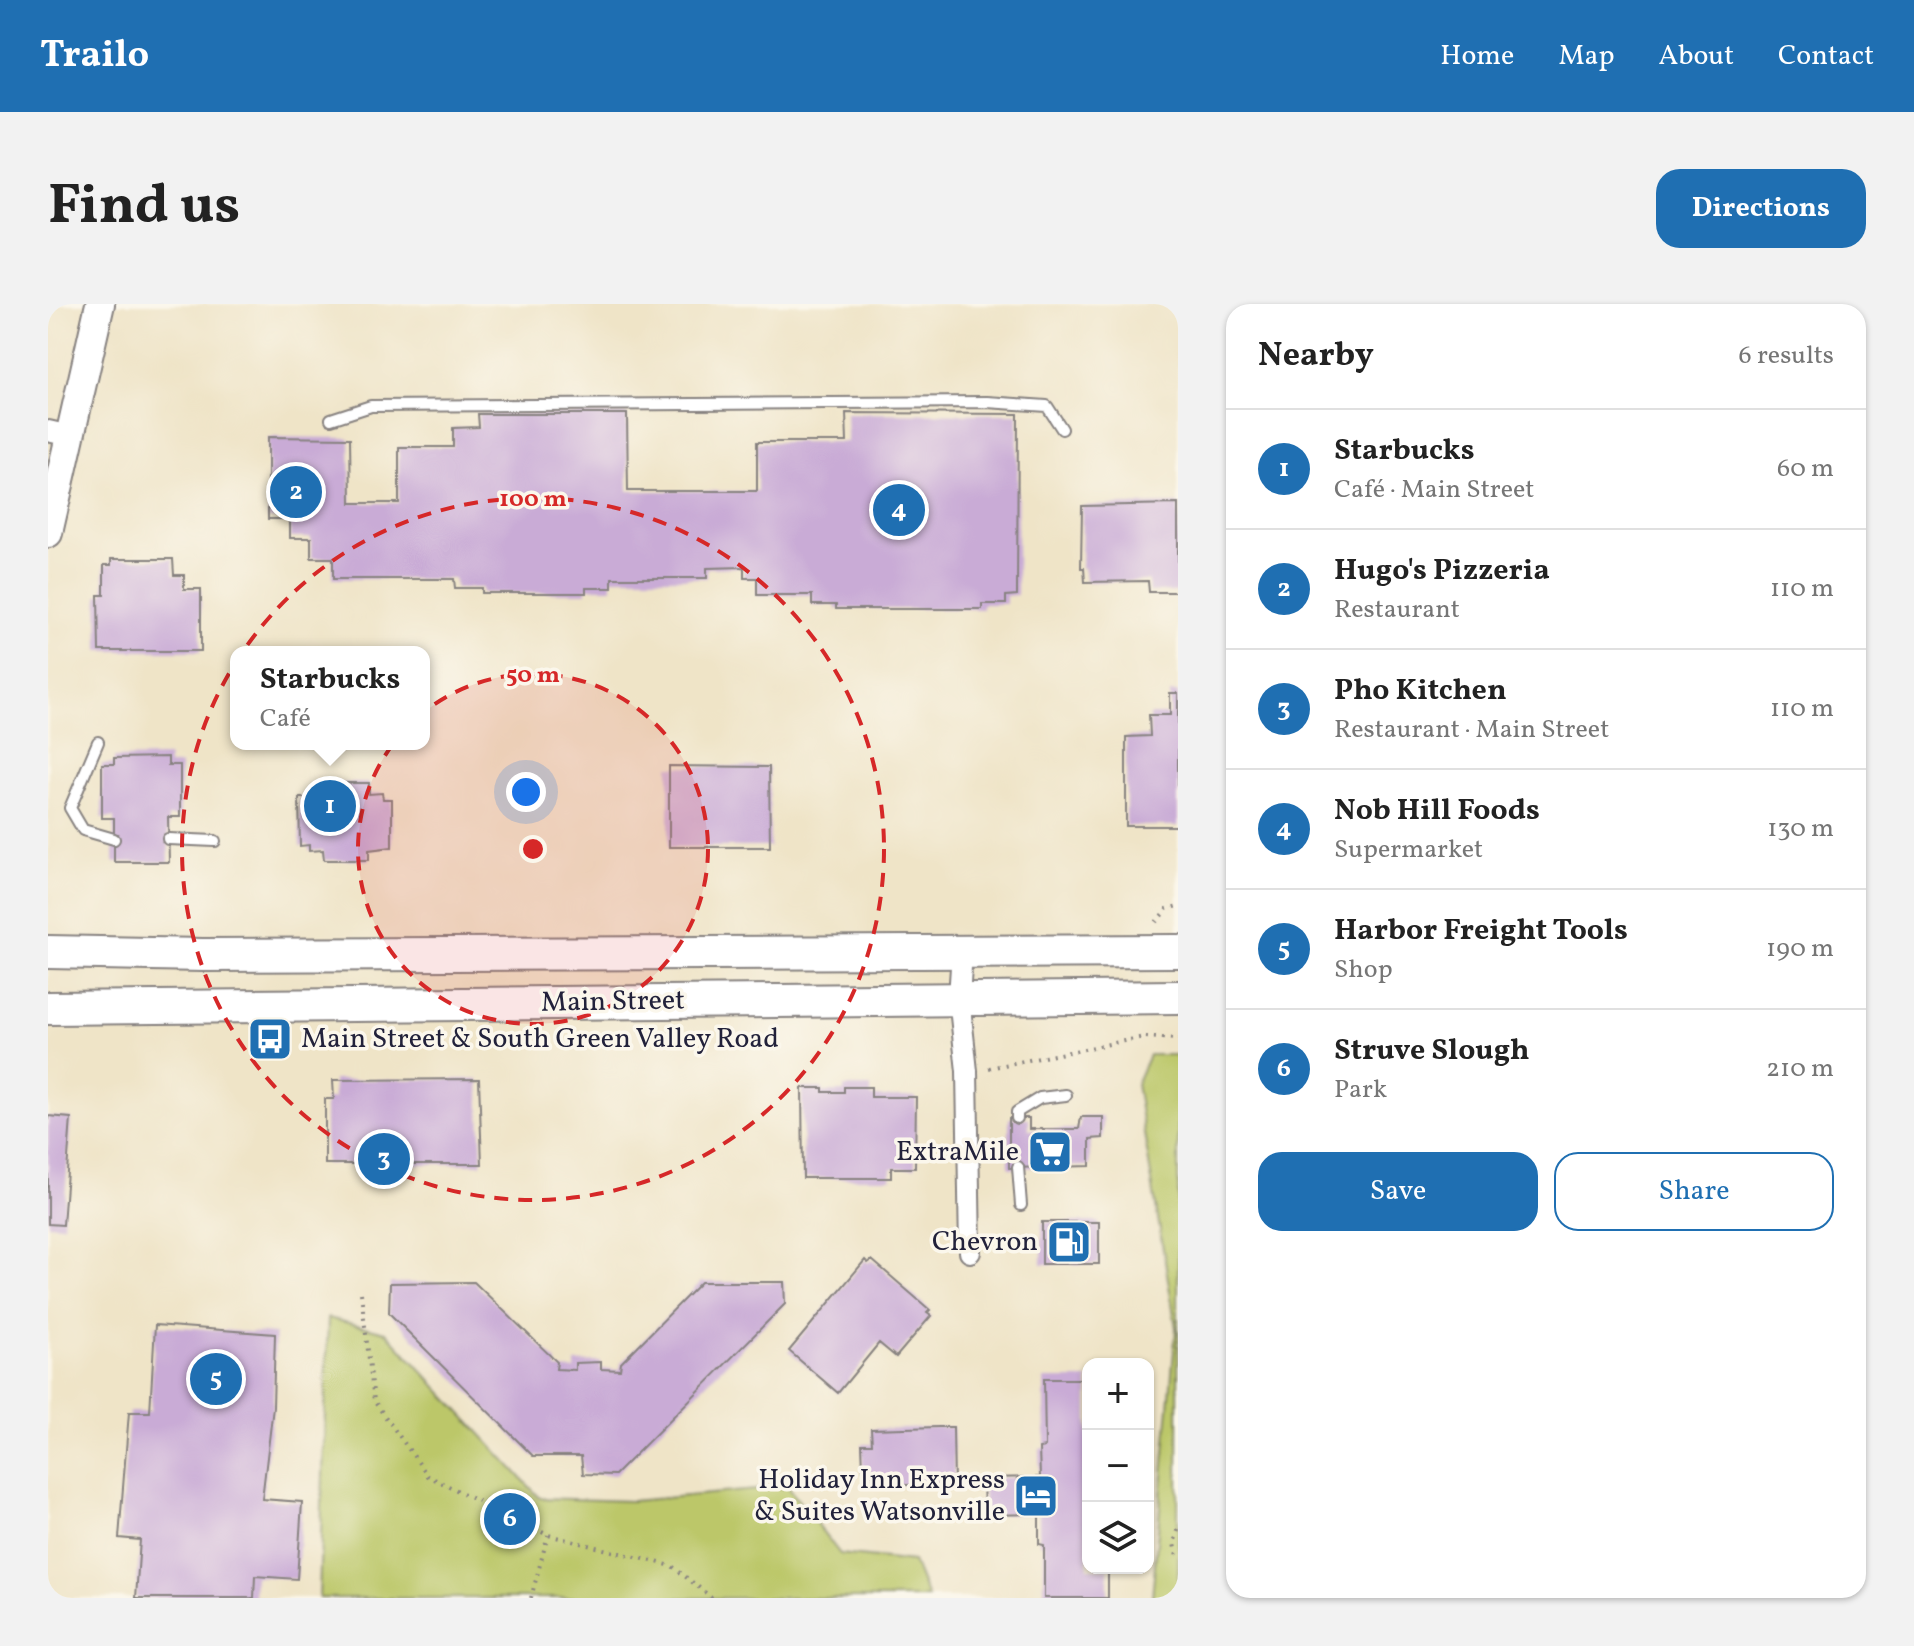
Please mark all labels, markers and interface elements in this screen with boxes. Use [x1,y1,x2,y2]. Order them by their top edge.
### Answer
text: Trailo [40,30,149,83]
text: Home [1440,37,1514,76]
text: Map [1558,37,1614,76]
text: About [1658,37,1734,76]
text: Contact [1778,37,1874,76]
text: Find us [48,169,240,247]
button: Directions [1656,169,1866,248]
text: Nearby [1258,333,1374,380]
text: 6 results [1739,338,1834,374]
text: Starbucks [1334,430,1475,472]
text: 1 [1279,451,1289,487]
text: 60 m [1777,451,1834,487]
pin: 2 [270,462,322,522]
text: Café · Main Street [1334,472,1535,508]
pin: 4 [873,480,925,540]
text: 100 m [499,483,567,517]
text: Hugo's Pizzeria [1334,550,1550,592]
text: 2 [1277,571,1291,607]
text: 110 m [1770,571,1834,607]
text: Restaurant [1334,592,1460,628]
popup [230,646,430,750]
text: Starbucks [260,659,400,701]
text: 50 m [506,659,560,693]
text: Pho Kitchen [1334,670,1507,712]
text: 3 [1277,691,1291,727]
text: 110 m [1770,691,1834,727]
text: Café [260,701,311,737]
text: Restaurant · Main Street [1334,712,1609,748]
your location [506,772,546,812]
pin: 1 [304,776,356,836]
text: Nob Hill Foods [1334,790,1540,832]
text: 4 [1276,811,1292,847]
text: 130 m [1767,811,1834,847]
text: Supermarket [1334,832,1483,868]
centre of rings [519,835,547,863]
text: Harbor Freight Tools [1334,910,1628,952]
text: 5 [1278,931,1290,967]
text: 190 m [1766,931,1834,967]
text: Shop [1334,952,1393,988]
street label: Main Street [541,981,685,1023]
bus stop icon: Main Street & South Green Valley Road [246,1015,294,1063]
place label: Main Street & South Green Valley Road [301,1020,779,1059]
text: Struve Slough [1334,1030,1530,1072]
text: 6 [1277,1051,1291,1087]
text: 210 m [1766,1051,1834,1087]
text: Park [1334,1072,1387,1108]
supermarket icon: ExtraMile [1026,1128,1074,1176]
pin: 3 [358,1129,410,1189]
place label: ExtraMile [896,1133,1019,1172]
button: Save [1258,1152,1538,1231]
button: Share [1554,1152,1834,1231]
fuel station icon: Chevron [1045,1218,1093,1266]
place label: Chevron [932,1223,1038,1262]
pin: 5 [190,1349,242,1409]
map controls [1082,1358,1154,1574]
button: + [1082,1358,1154,1430]
button: − [1082,1430,1154,1502]
place label: Holiday Inn Express & Suites Watsonville [754,1461,1005,1532]
hotel icon: Holiday Inn Express & Suites Watsonville [1012,1472,1060,1520]
pin: 6 [484,1489,536,1549]
button: layers [1082,1502,1154,1574]

